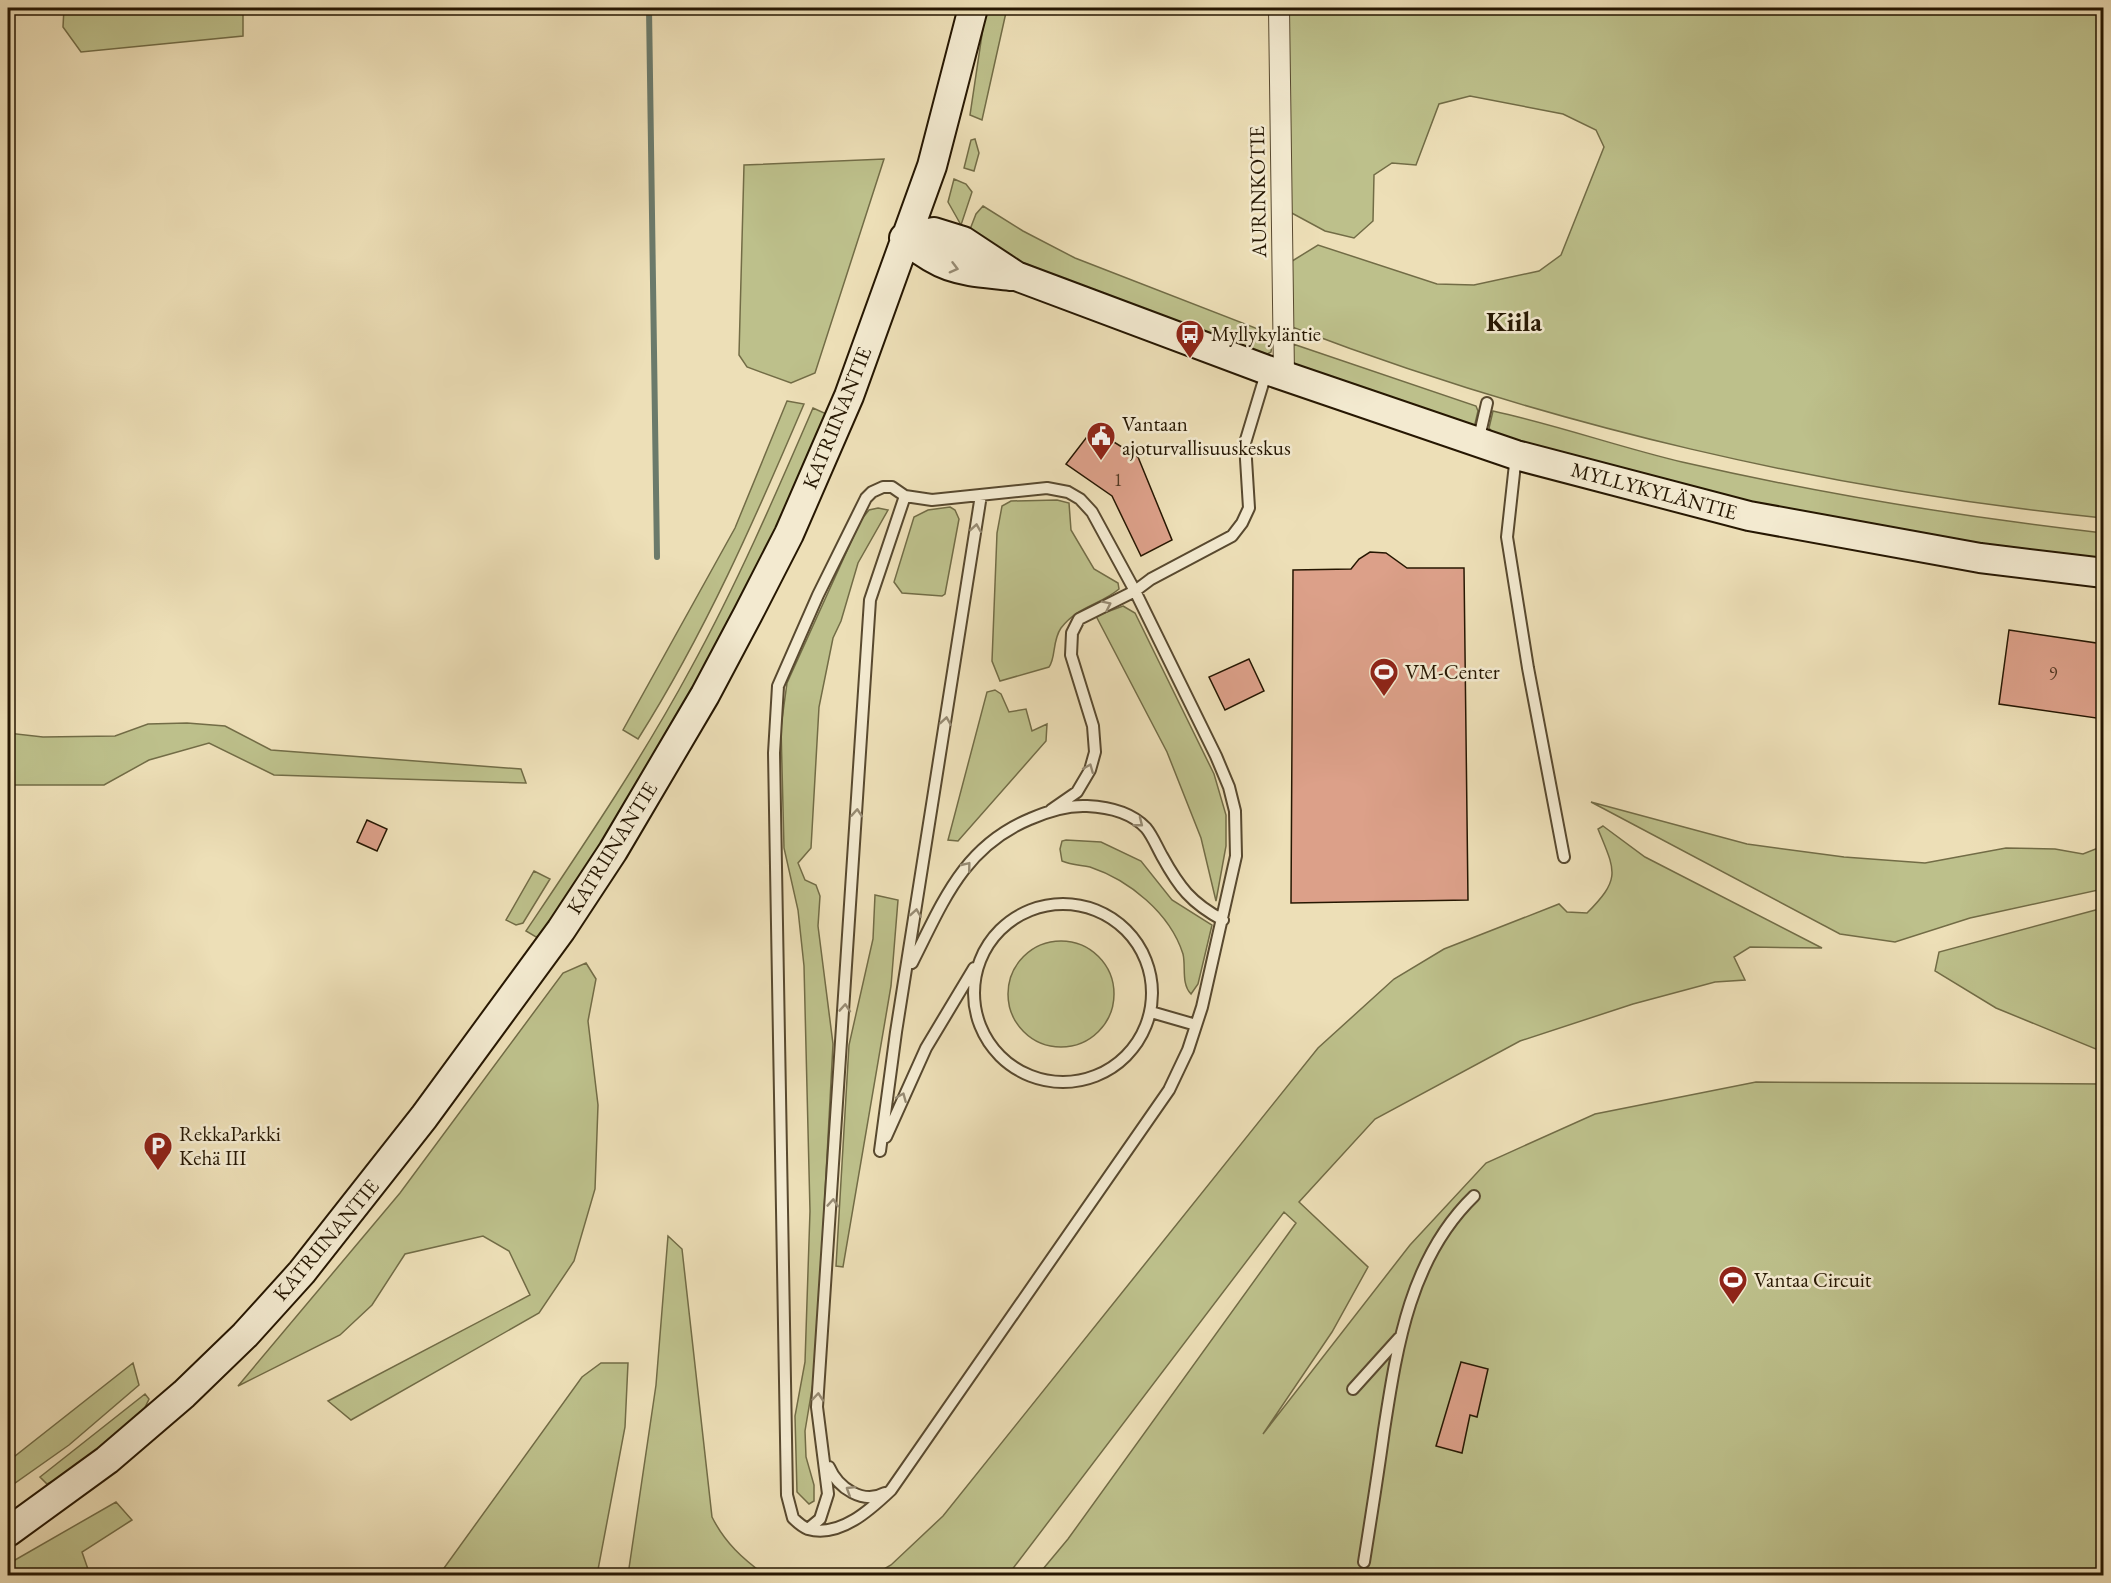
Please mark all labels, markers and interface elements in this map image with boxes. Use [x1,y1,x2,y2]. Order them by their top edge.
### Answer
street label: AURINKOTIE [1243,126,1272,259]
one-way arrow [949,260,959,273]
district label: Kiila [1486,304,1542,339]
bus stop icon: Myllykyläntie [1174,318,1206,360]
place label: Myllykyläntie [1211,320,1321,347]
street label: KATRIINANTIE [796,343,877,493]
place label: Vantaan ajoturvallisuuskeskus [1122,410,1291,461]
public building icon: Vantaan ajoturvallisuuskeskus [1085,420,1117,462]
street label: MYLLYKYLÄNTIE [1568,455,1740,526]
house number: 1 [1114,468,1122,491]
one-way arrow [970,523,982,532]
one-way arrow [1101,601,1112,612]
sports icon: VM-Center [1368,656,1400,698]
place label: VM-Center [1405,658,1500,685]
house number: 9 [2049,662,2058,685]
one-way arrow [940,716,952,725]
one-way arrow [1082,764,1094,775]
street label: KATRIINANTIE [560,776,663,919]
one-way arrow [850,809,863,818]
one-way arrow [1132,816,1143,827]
one-way arrow [960,861,971,872]
one-way arrow [910,909,922,918]
one-way arrow [838,1003,851,1012]
one-way arrow [895,1092,907,1103]
place label: RekkaParkki Kehä III [179,1120,281,1171]
parking icon: RekkaParkki Kehä III [142,1130,174,1172]
street label: KATRIINANTIE [267,1173,385,1306]
one-way arrow [826,1198,839,1207]
sports icon: Vantaa Circuit [1717,1264,1749,1306]
place label: Vantaa Circuit [1754,1266,1872,1293]
one-way arrow [811,1393,824,1402]
one-way arrow [845,1486,856,1497]

